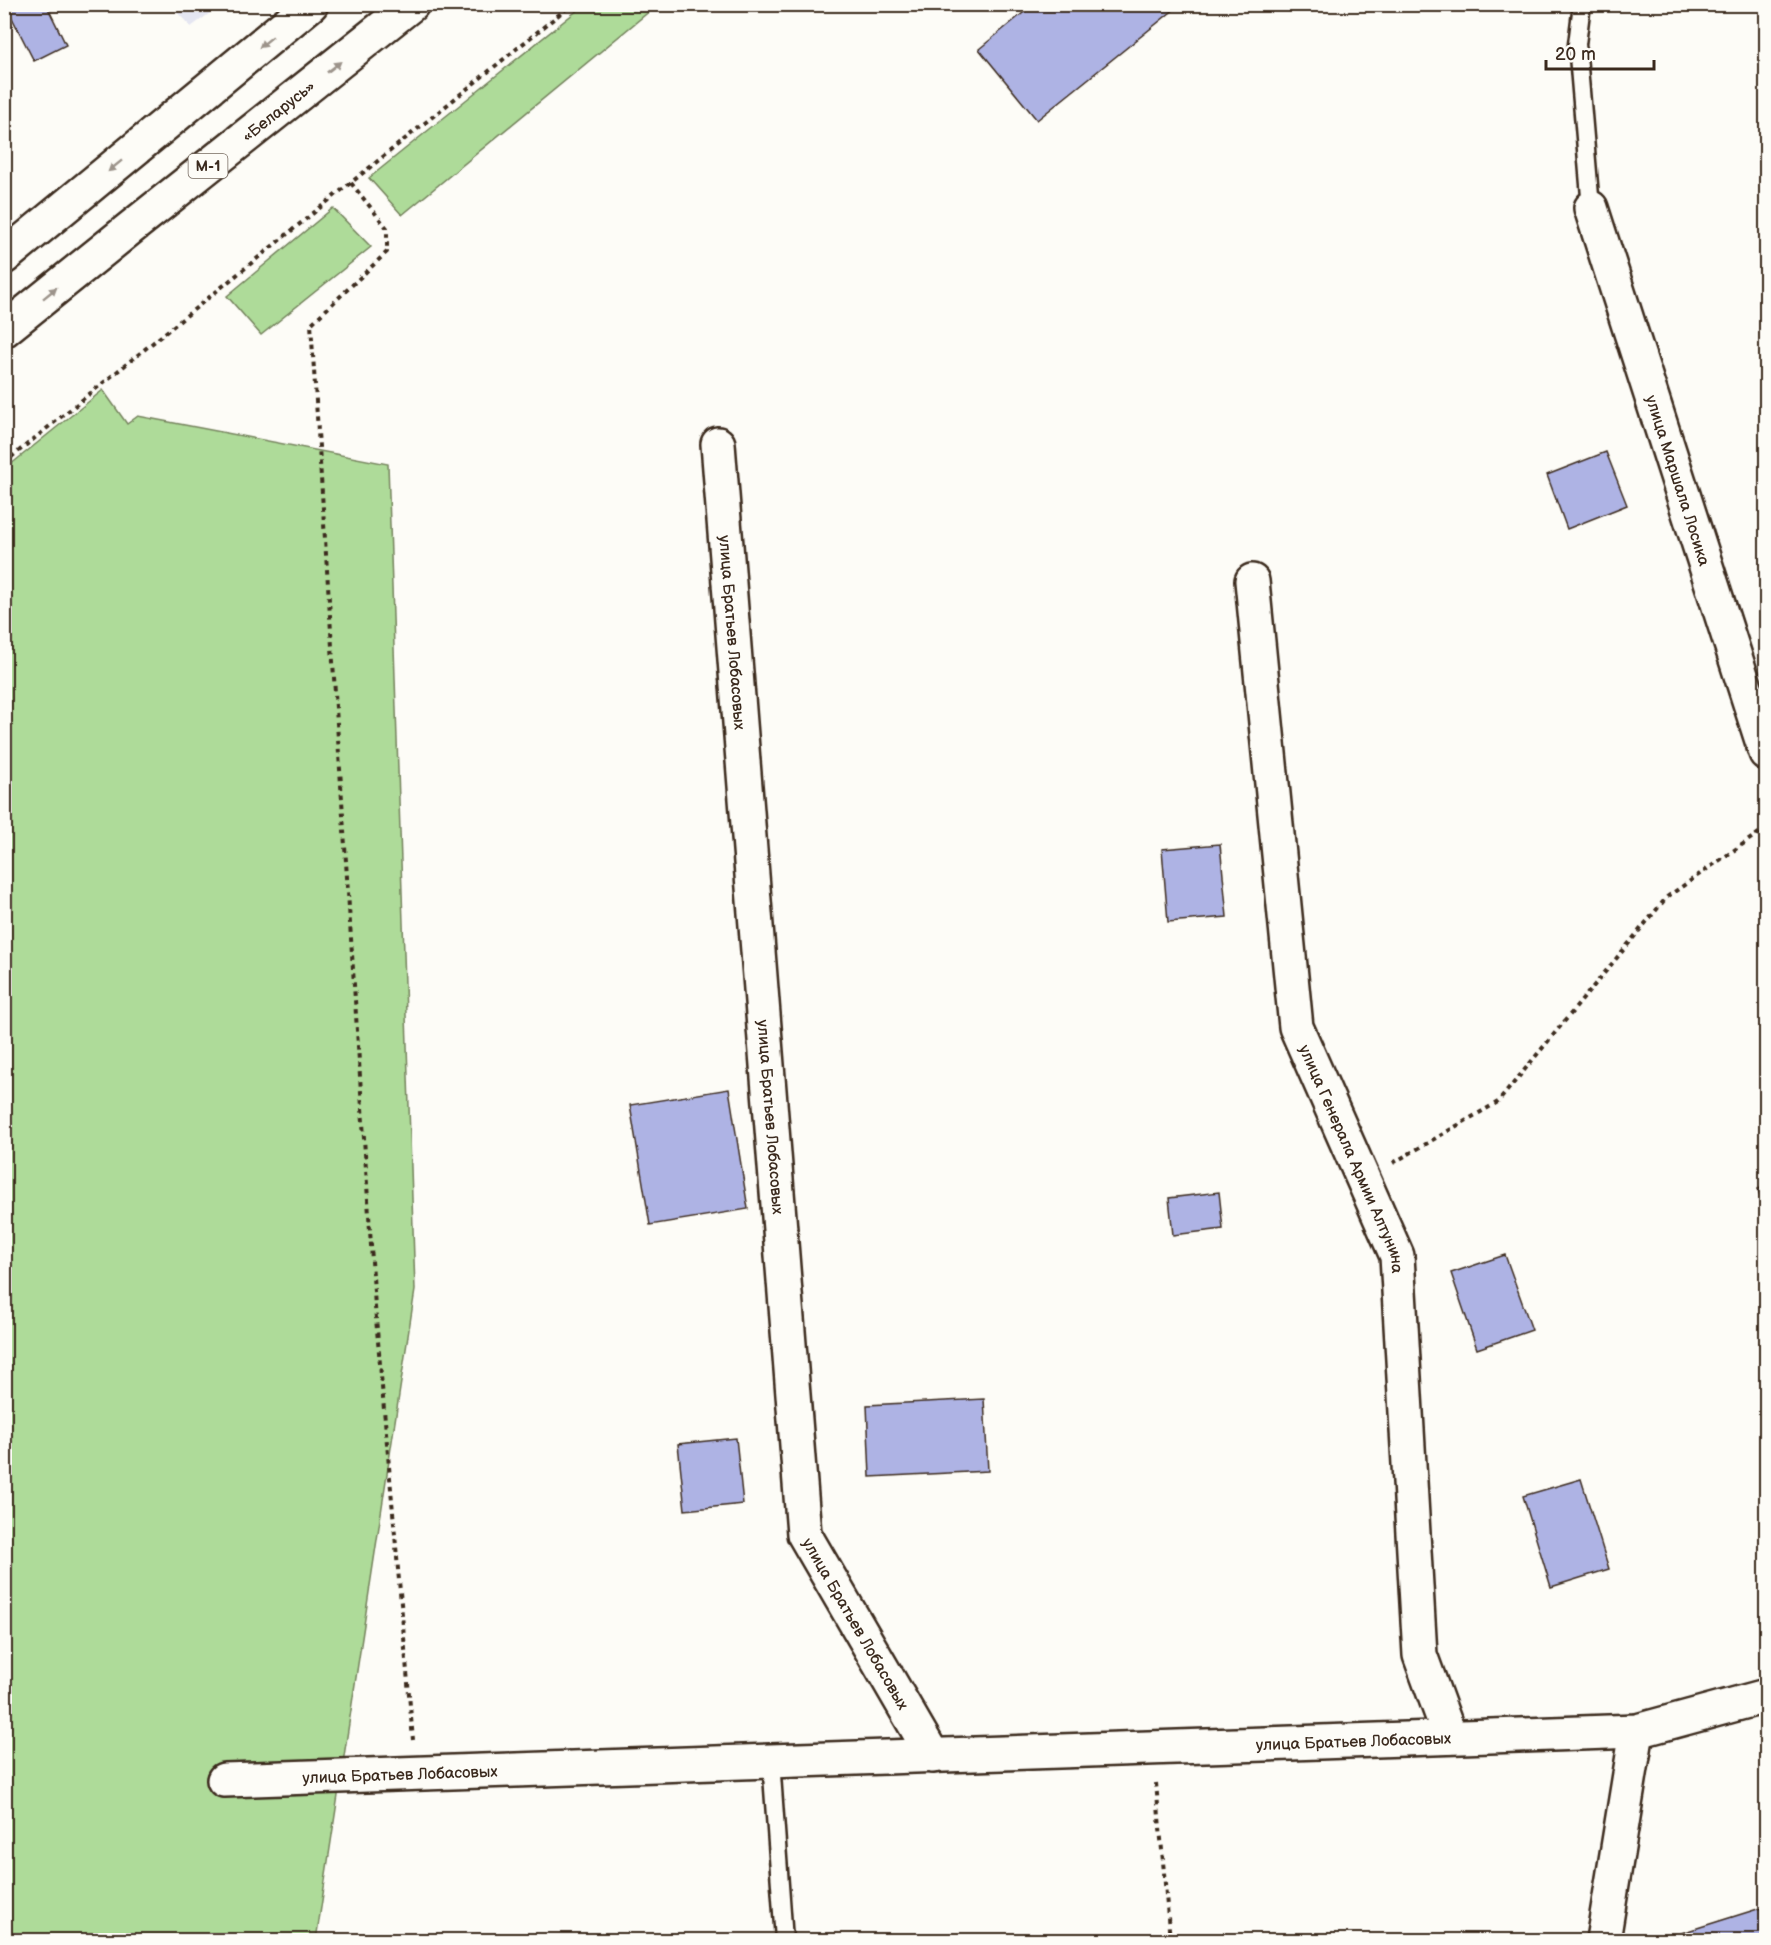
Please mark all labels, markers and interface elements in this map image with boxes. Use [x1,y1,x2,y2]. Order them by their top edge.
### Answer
scale bar [1546,33,1654,71]
one-way arrow [258,35,274,48]
text: 20 m [1555,44,1596,65]
one-way arrow [326,61,341,73]
street label: «Беларусь» [239,77,319,147]
road number: М-1 [188,154,228,178]
one-way arrow [107,159,123,172]
one-way arrow [42,287,57,300]
street label: улица Маршала Лосика [1641,393,1713,569]
street label: улица Братьев Лобасовых [714,534,749,731]
street label: улица Братьев Лобасовых [752,1019,787,1215]
street label: улица Генерала Армии Алтунина [1294,1042,1406,1274]
street label: улица Братьев Лобасовых [797,1535,912,1714]
street label: улица Братьев Лобасовых [1255,1729,1451,1755]
street label: улица Братьев Лобасовых [302,1763,498,1788]

